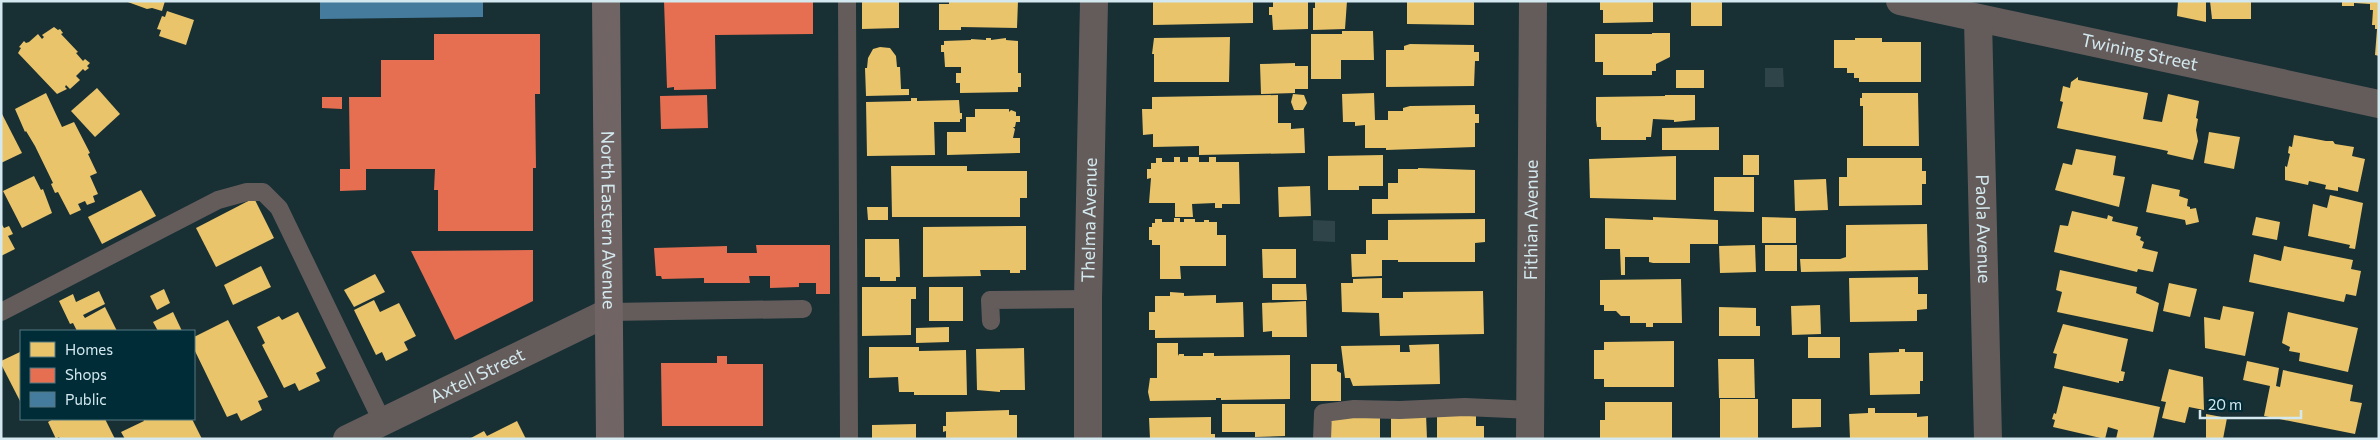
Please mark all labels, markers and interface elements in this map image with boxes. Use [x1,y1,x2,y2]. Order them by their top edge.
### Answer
street label: Twining Street [2079,28,2200,75]
street label: North Eastern Avenue [597,131,621,309]
street label: Thelma Avenue [1076,157,1101,283]
street label: Fithian Avenue [1519,160,1542,280]
street label: Paola Avenue [1972,174,1996,284]
legend [20,330,195,420]
text: Homes [65,340,113,358]
street label: Axtell Street [426,343,528,407]
text: Shops [65,365,107,383]
scale bar [2200,388,2301,420]
text: Public [65,390,107,408]
text: 20 m [2208,395,2242,413]

